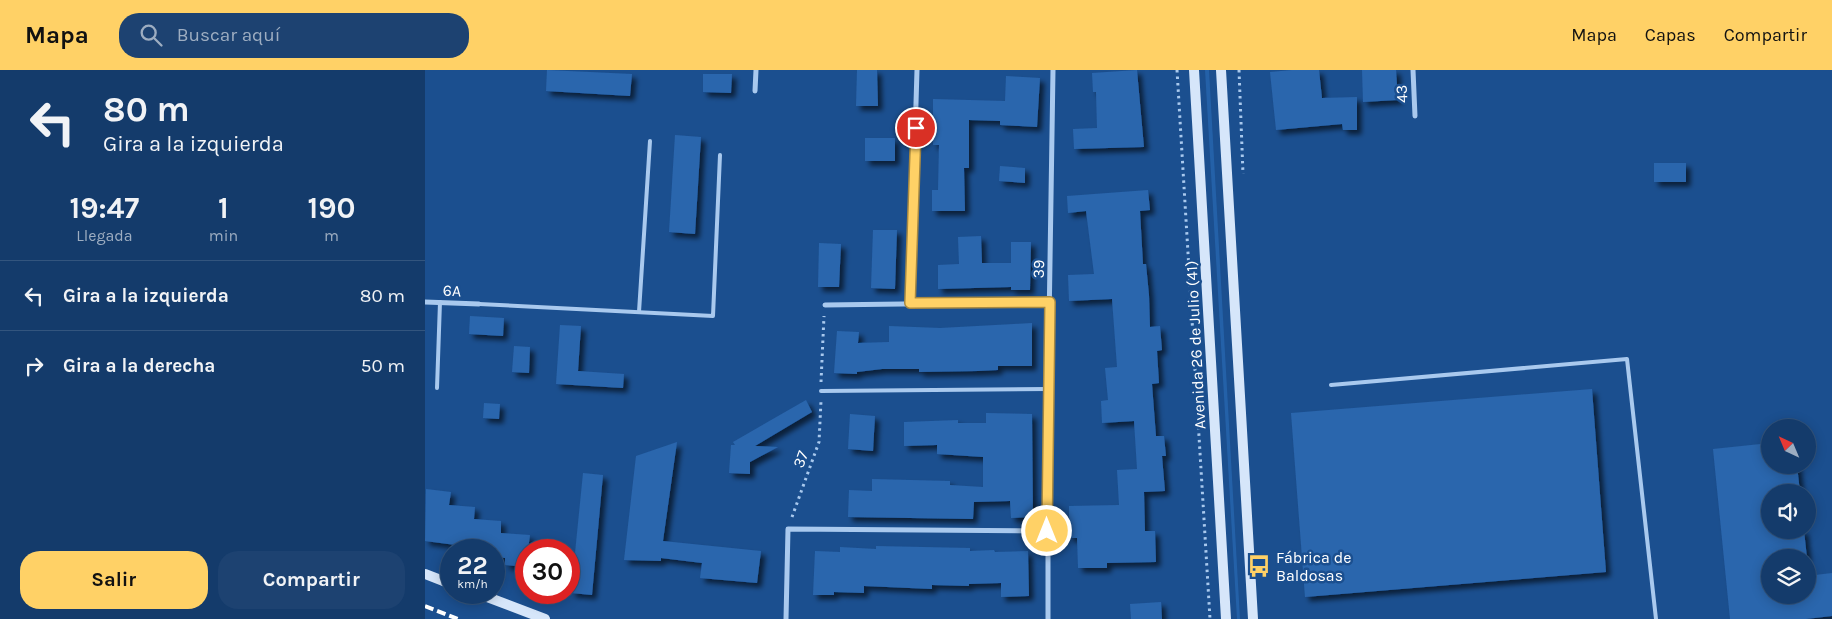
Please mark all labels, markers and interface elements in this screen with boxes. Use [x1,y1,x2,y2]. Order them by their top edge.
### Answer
search box [119,13,469,58]
text: Mapa [25,21,89,49]
icon: search [137,21,165,49]
text: Buscar aquí [177,24,280,46]
text: Mapa [1571,24,1617,46]
text: Capas [1645,24,1696,46]
text: Compartir [1724,24,1807,46]
street label: 43 [1392,84,1411,104]
text: 80 m [103,89,190,130]
icon: left [20,90,85,155]
pin [895,107,937,149]
icon: arrive [902,114,930,142]
text: Gira a la izquierda [103,131,284,157]
text: 19:47 [69,190,139,226]
text: 1 [218,190,229,226]
text: 190 [308,190,356,226]
text: Llegada [76,226,133,245]
text: min [209,226,238,245]
text: m [324,226,339,245]
street label: 39 [1029,259,1048,279]
street label: Avenida 26 de Julio (41) [1182,260,1209,430]
street label: 6A [442,281,462,300]
icon: left [20,282,48,310]
text: Gira a la izquierda [63,285,229,307]
text: 80 m [360,285,405,307]
icon: right [20,352,48,380]
text: Gira a la derecha [63,355,215,377]
text: 50 m [361,355,405,377]
north arrow [1761,419,1816,474]
map controls [1761,419,1816,604]
street label: 37 [789,447,812,470]
button: sound [1761,484,1816,539]
position arrow [1020,504,1072,556]
speed limit sign: 30 [515,539,580,604]
place label: Fábrica de Baldosas [1276,548,1351,585]
button: layers [1761,549,1816,604]
button: Salir [20,551,208,609]
button: Compartir [218,551,405,609]
text: 22 [457,551,488,580]
bus stop icon: Fábrica de Baldosas [1246,553,1272,579]
text: km/h [457,577,488,591]

